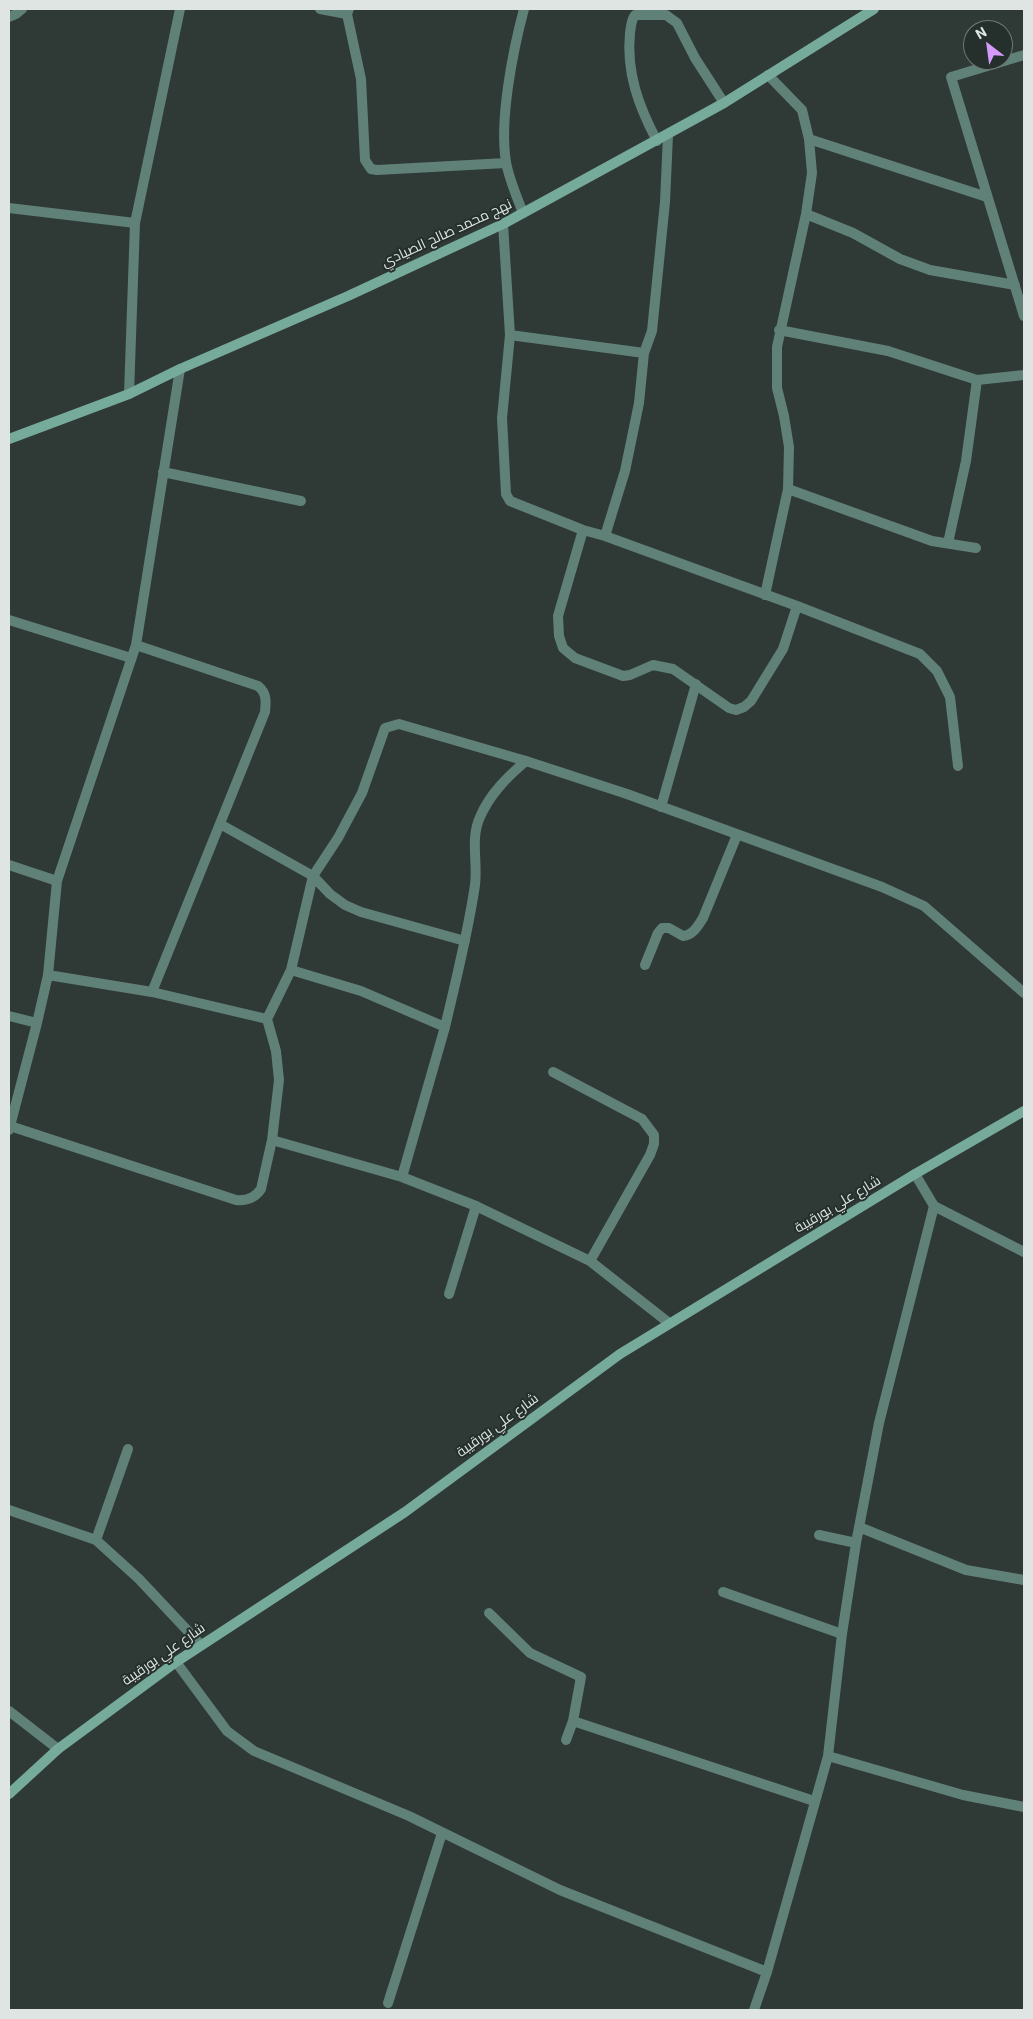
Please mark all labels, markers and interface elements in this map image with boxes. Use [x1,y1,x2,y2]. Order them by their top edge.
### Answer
north arrow [963,20,1013,70]
text: N [973,23,989,42]
street label: نهج محمد صالح الصيادي [379,196,515,272]
street label: شارع علي بورقيبة [792,1173,884,1237]
street label: شارع علي بورقيبة [454,1391,542,1461]
street label: شارع علي بورقيبة [119,1620,209,1690]

